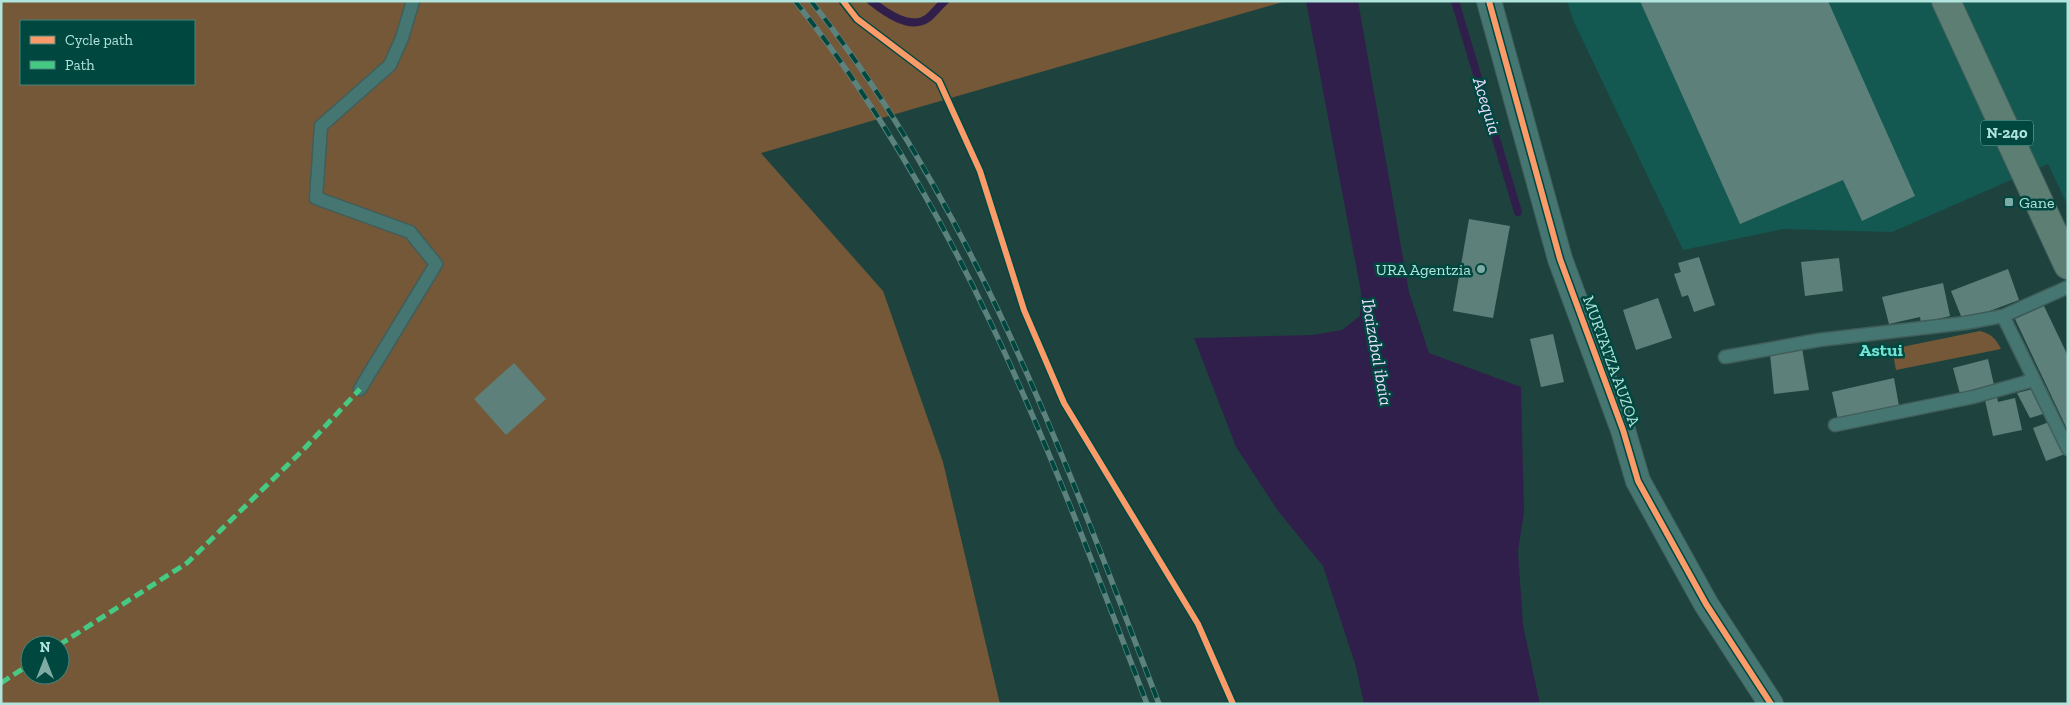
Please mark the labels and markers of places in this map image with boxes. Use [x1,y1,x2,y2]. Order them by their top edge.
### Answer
place label: Gane [2019,193,2054,212]
marker: Gane [2003,196,2015,208]
place label: URA Agentzia [1375,260,1471,279]
marker: URA Agentzia [1475,263,1487,275]

